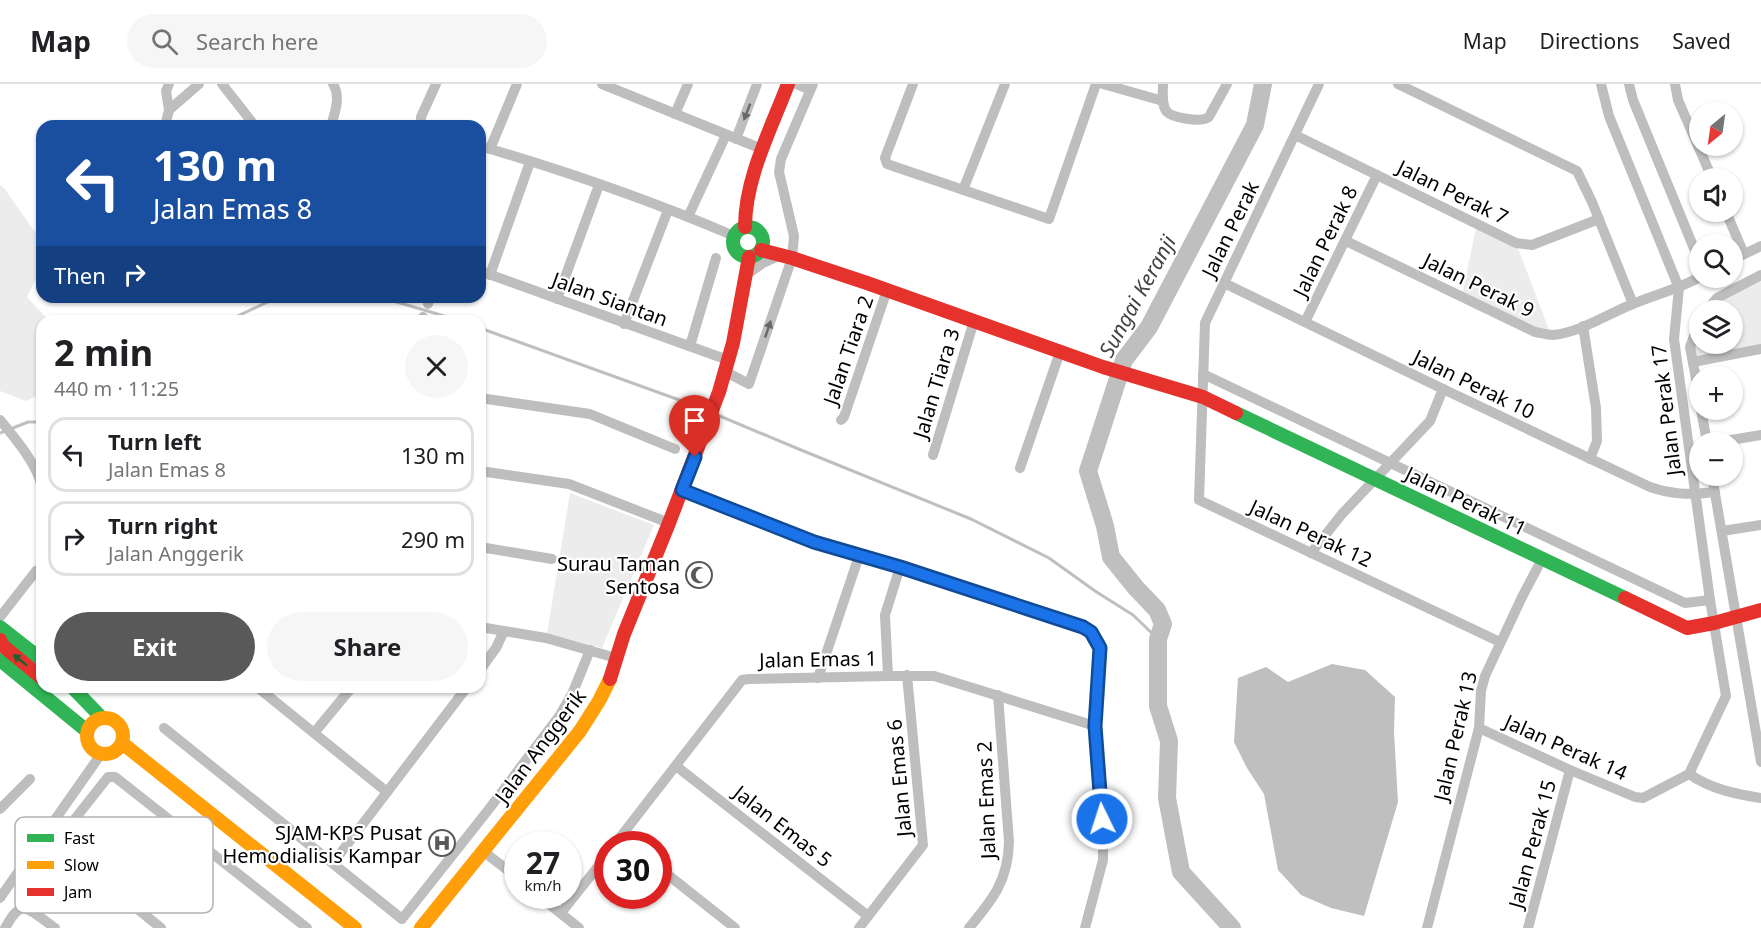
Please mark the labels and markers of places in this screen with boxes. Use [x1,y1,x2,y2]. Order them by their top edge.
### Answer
pin [669,395,720,457]
place label: Surau Taman Sentosa [557,550,680,600]
mosque icon: Surau Taman Sentosa [684,560,714,590]
place label: SJAM-KPS Pusat Hemodialisis Kampar [223,819,422,869]
hospital icon: SJAM-KPS Pusat Hemodialisis Kampar [427,828,457,858]

